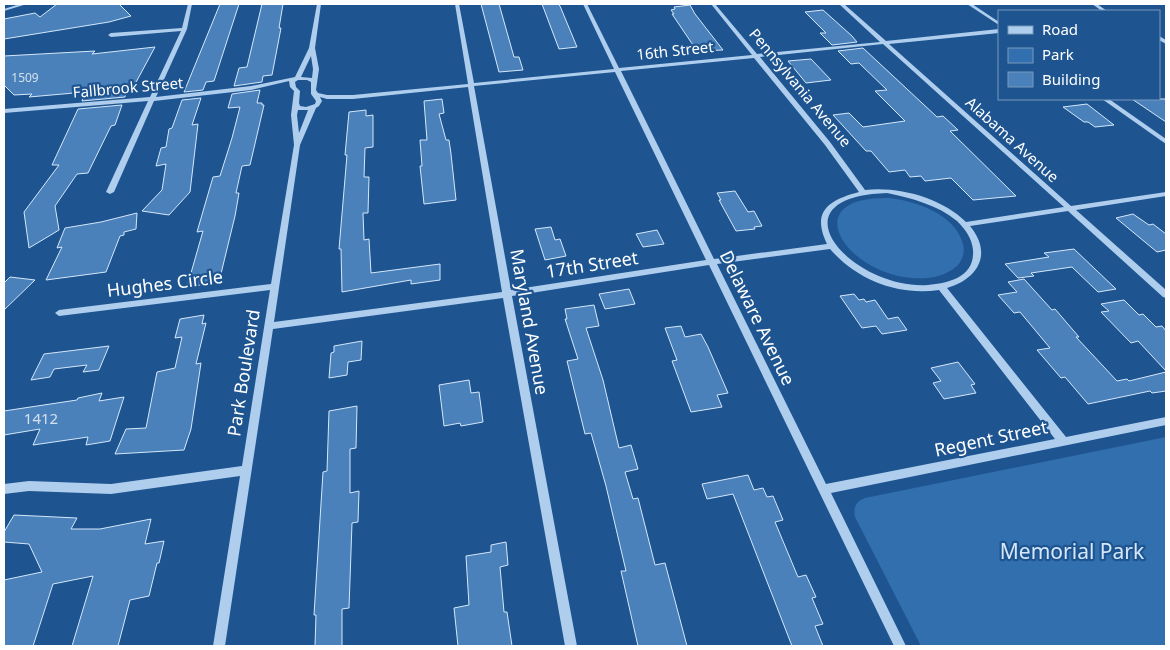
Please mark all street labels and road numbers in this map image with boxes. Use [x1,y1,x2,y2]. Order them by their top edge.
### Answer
street label: Pennsylvania Avenue [745,24,856,151]
street label: 16th Street [635,36,715,64]
street label: Fallbrook Street [72,72,185,102]
street label: Alabama Avenue [962,92,1063,186]
street label: 17th Street [544,245,640,283]
street label: Delaware Avenue [715,246,801,389]
street label: Maryland Avenue [505,247,555,397]
street label: Hughes Circle [106,264,224,302]
street label: Park Boulevard [221,308,265,438]
street label: Regent Street [932,414,1050,462]

